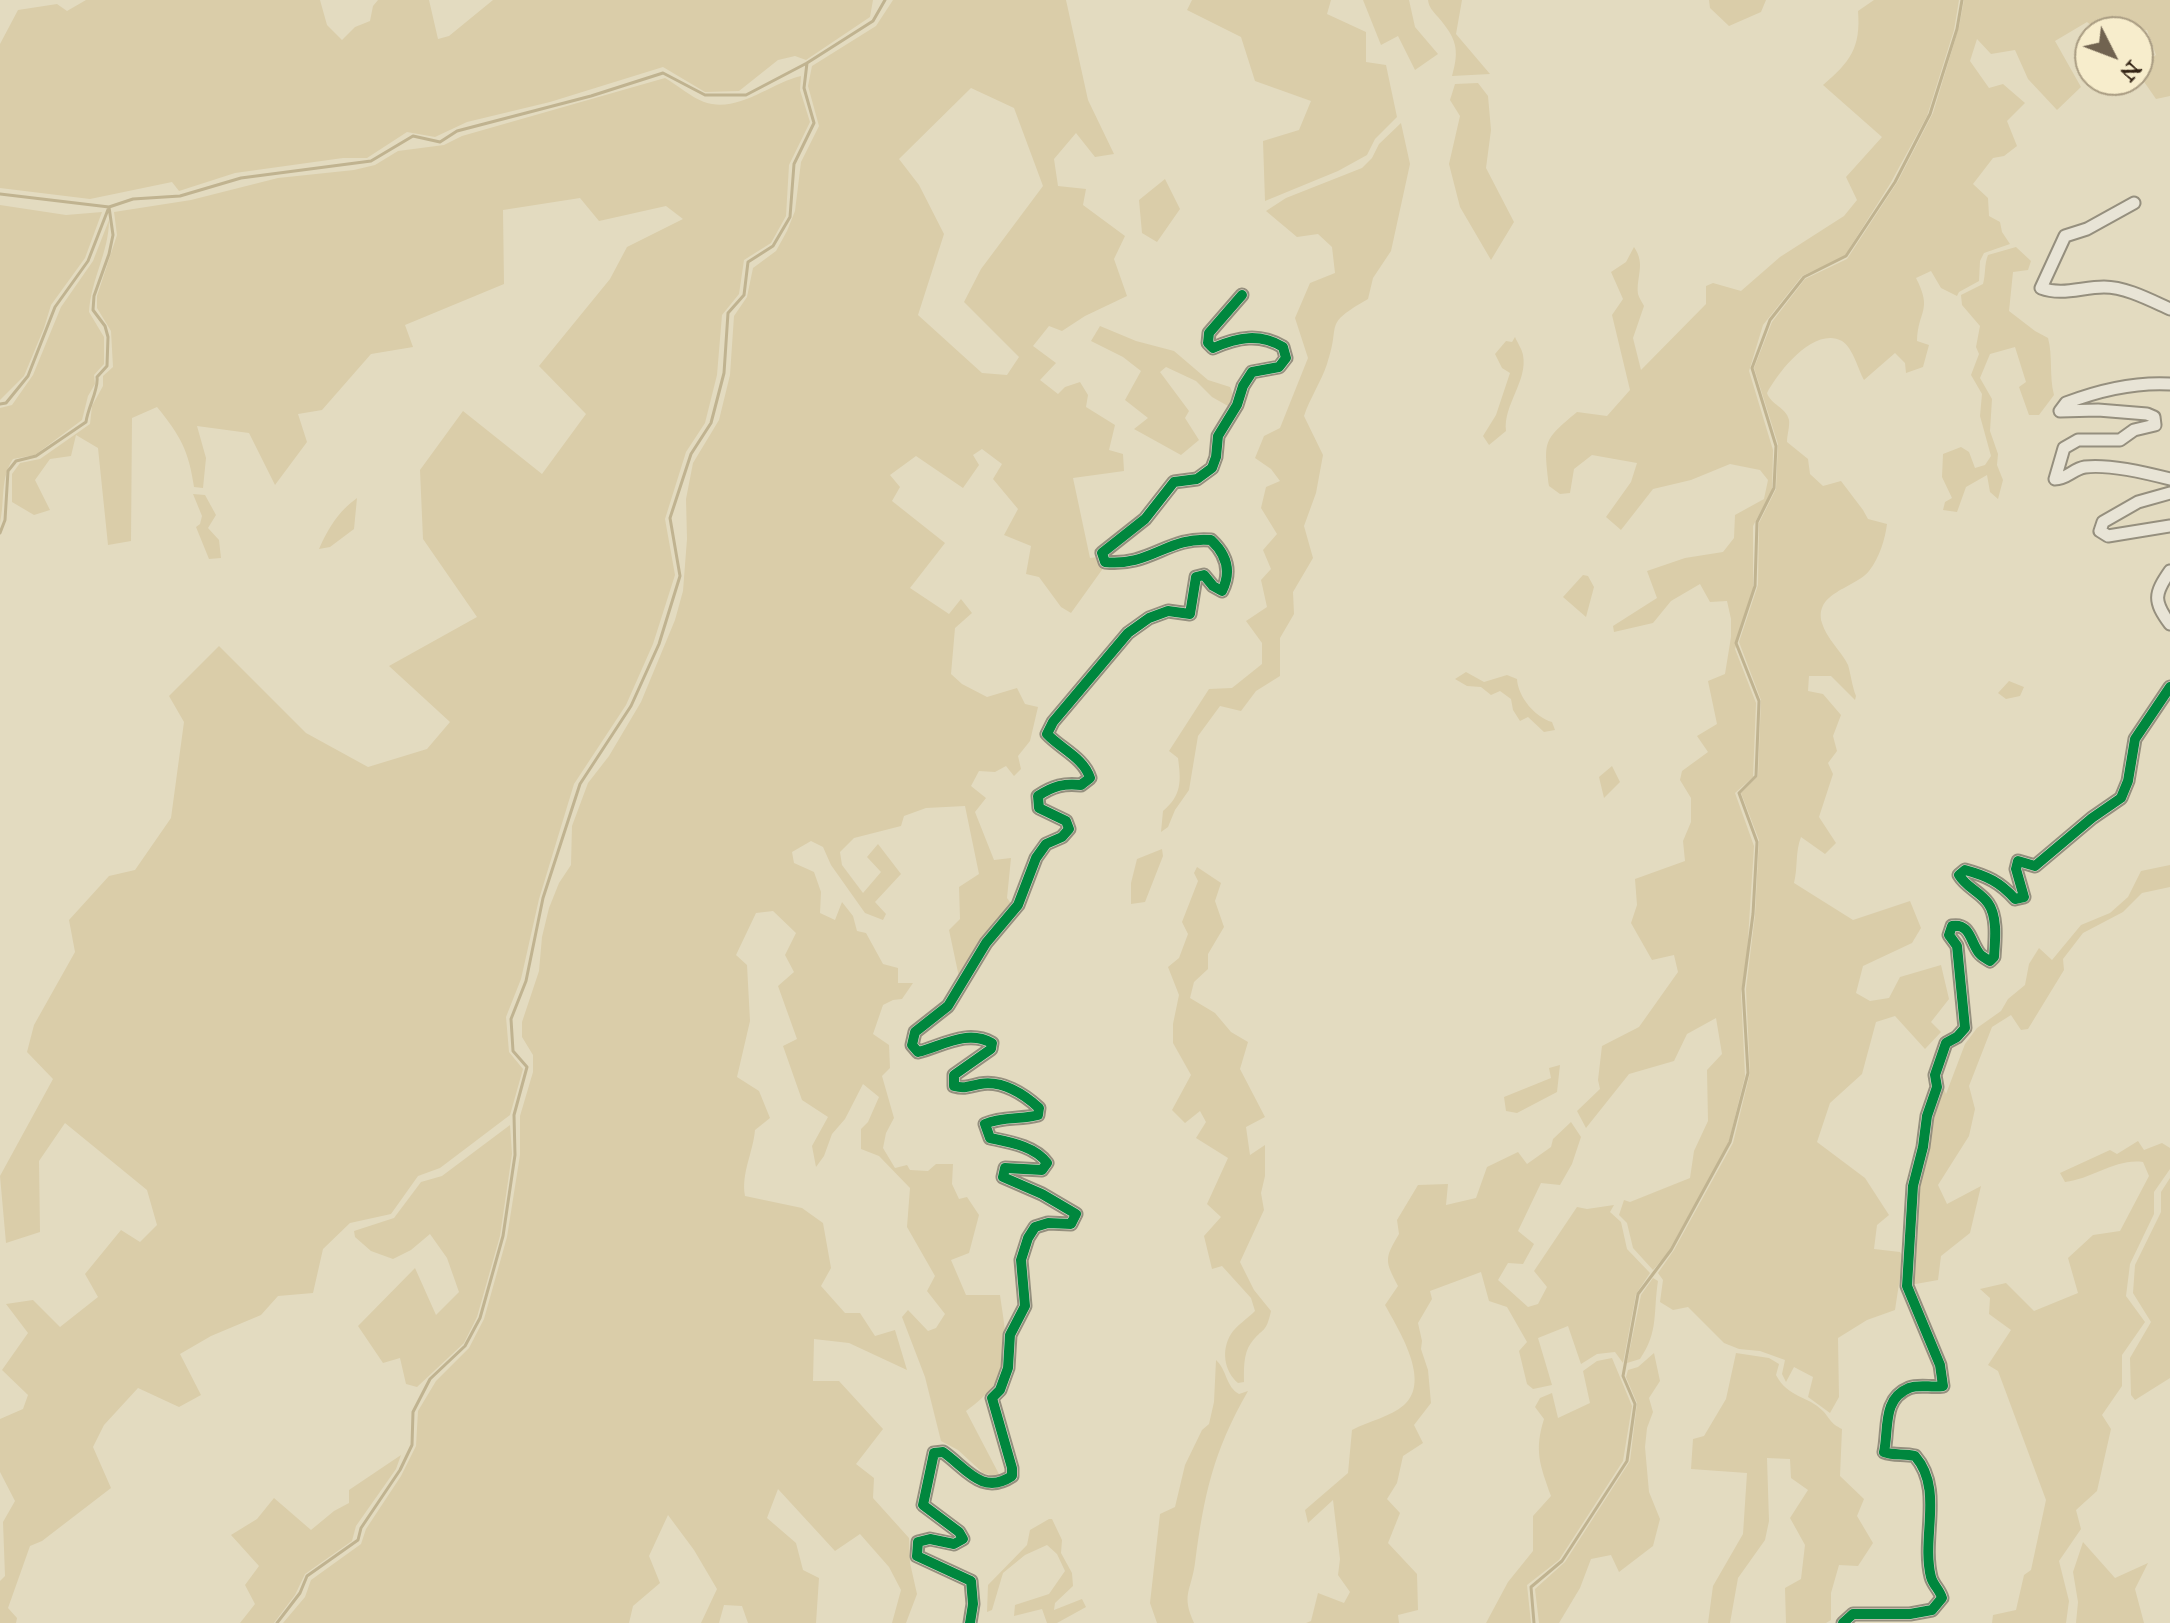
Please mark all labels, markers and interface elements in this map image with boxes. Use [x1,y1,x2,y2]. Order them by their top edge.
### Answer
north arrow [2074,16,2154,96]
text: N [2114,55,2147,87]

